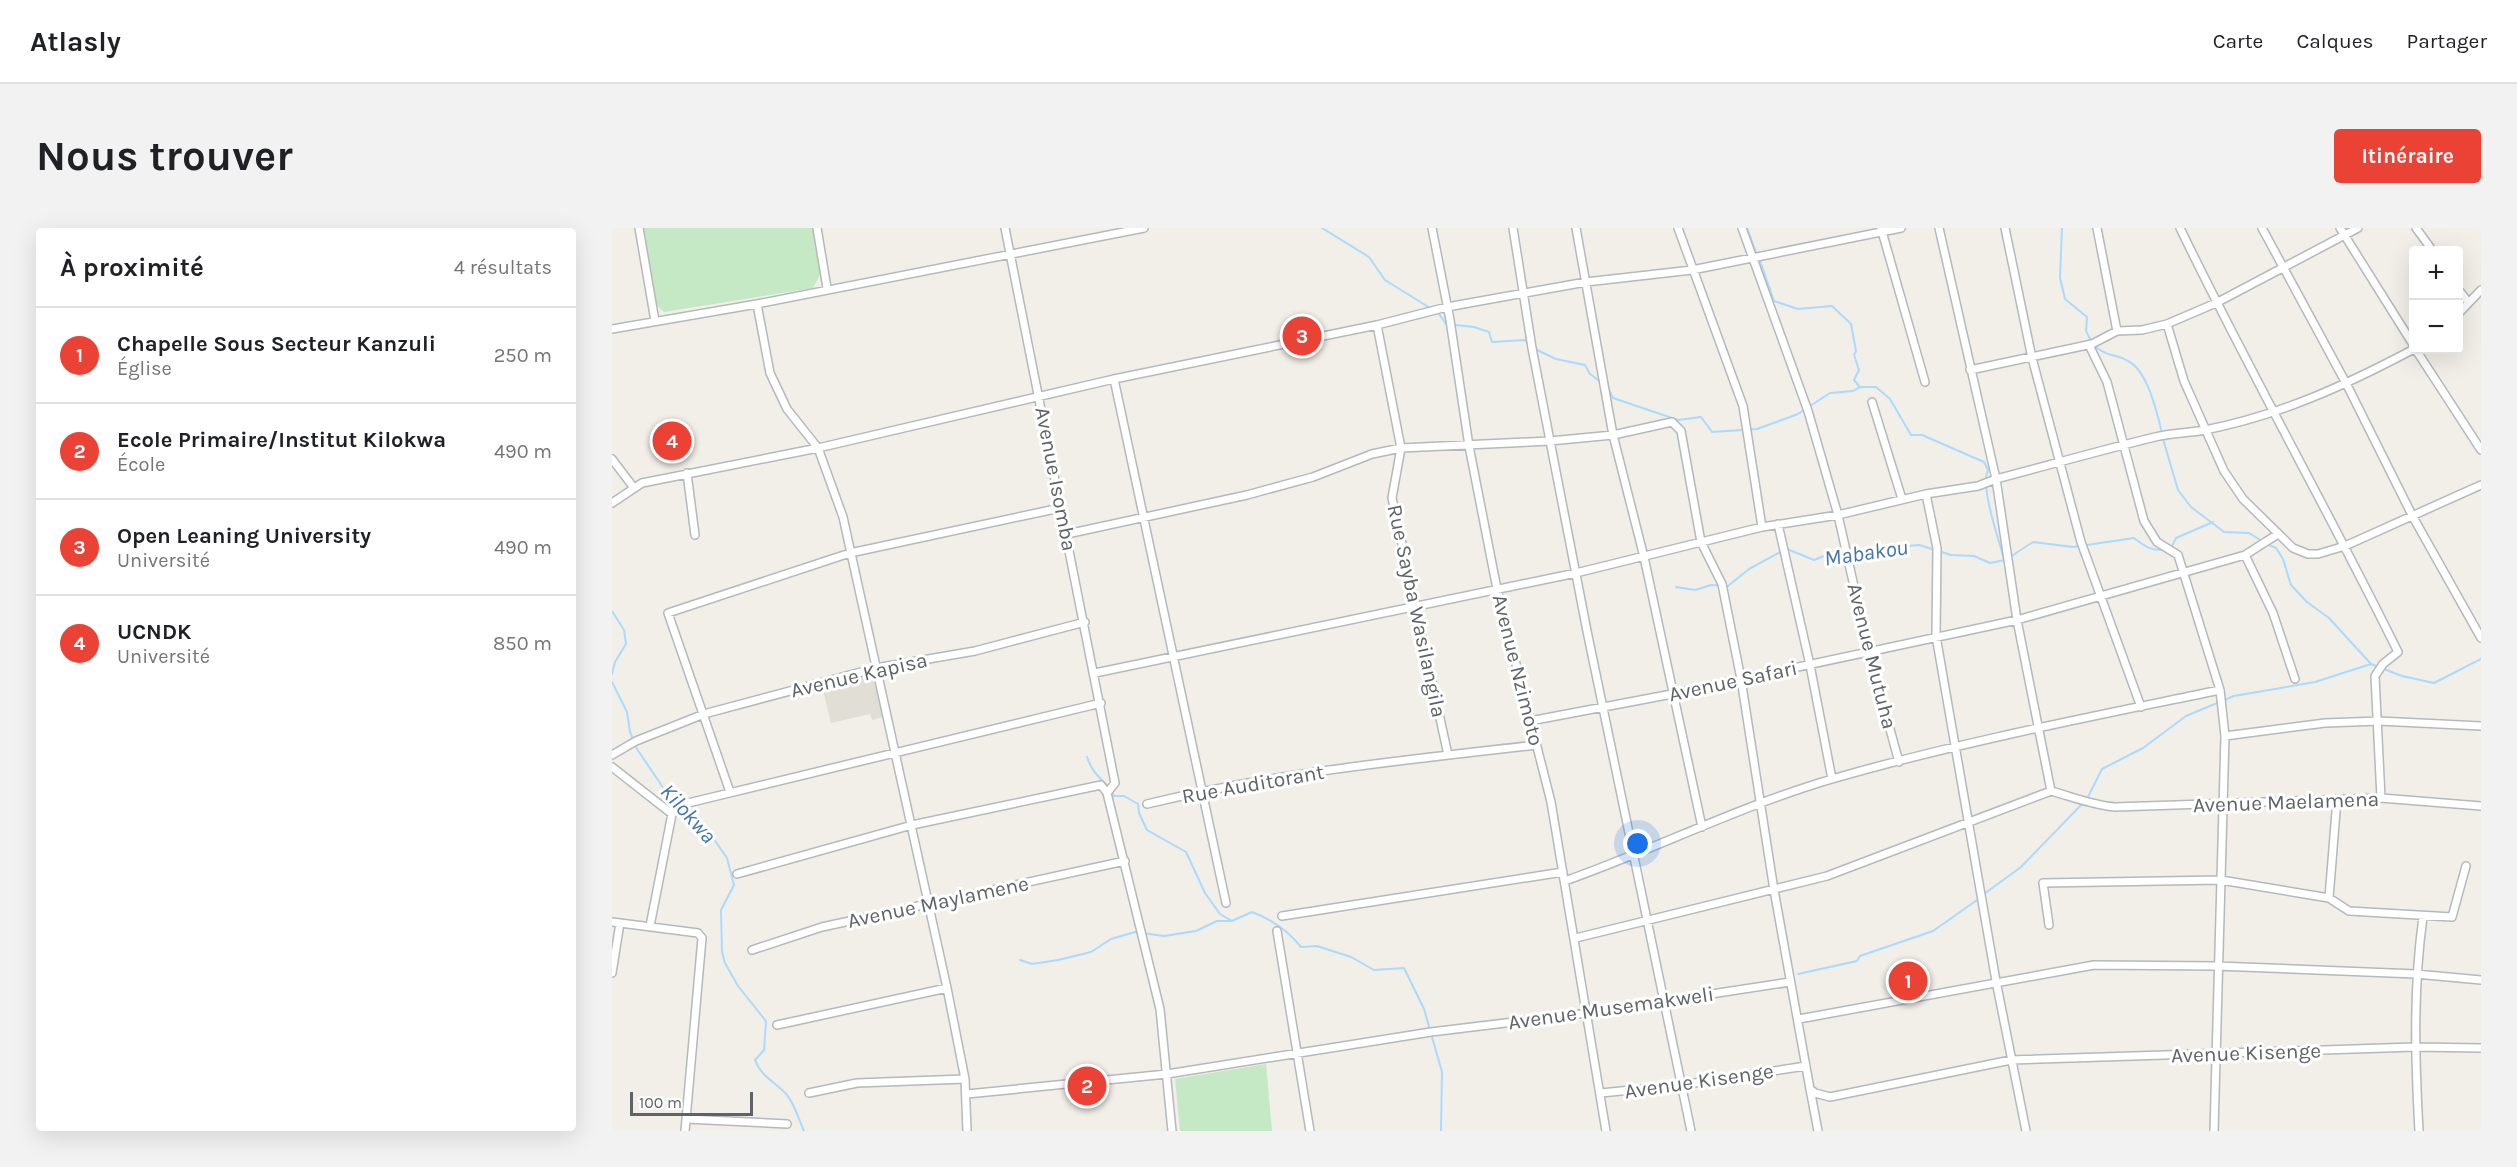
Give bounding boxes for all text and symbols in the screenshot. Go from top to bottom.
text: Atlasly [30,25,121,58]
text: Carte [2213,29,2263,53]
text: Calques [2296,29,2374,53]
text: Partager [2407,29,2487,53]
button: Itinéraire [2334,129,2481,183]
text: Nous trouver [36,131,293,181]
map controls [2409,246,2463,354]
button: + [2409,246,2463,300]
text: À proximité [60,252,204,283]
text: 4 résultats [454,256,552,279]
button: − [2409,300,2463,354]
pin: 3 [1282,314,1322,358]
text: Chapelle Sous Secteur Kanzuli [117,331,436,357]
text: 1 [76,344,83,367]
text: 250 m [494,344,552,367]
text: Église [117,357,172,380]
street label: Avenue Isomba [1030,405,1082,553]
pin: 4 [652,418,692,464]
text: Ecole Primaire/Institut Kilokwa [117,427,446,453]
text: 2 [73,440,86,463]
text: 490 m [494,440,552,463]
text: École [117,453,165,476]
street label: Rue Sayba Wasilangila [1383,502,1451,720]
text: Open Leaning University [117,523,371,549]
water label: Mabakou [1822,534,1910,572]
text: 3 [73,536,86,559]
text: 490 m [494,536,552,559]
text: Université [117,549,210,572]
street label: Avenue Mutuha [1842,581,1902,731]
street label: Avenue Nzimoto [1488,592,1548,748]
text: UCNDK [117,619,191,645]
text: 4 [74,632,85,655]
text: 850 m [493,632,552,655]
text: Université [117,645,210,668]
street label: Avenue Kapisa [788,648,930,702]
street label: Avenue Safari [1666,656,1800,706]
street label: Rue Auditorant [1180,760,1326,808]
water label: Kilokwa [655,779,722,849]
street label: Avenue Maelamena [2192,787,2380,817]
your location [1623,829,1652,858]
street label: Avenue Maylamene [845,871,1031,933]
pin: 1 [1888,958,1928,1004]
street label: Avenue Musemakweli [1507,982,1715,1034]
street label: Avenue Kisenge [2171,1038,2321,1068]
street label: Avenue Kisenge [1623,1059,1775,1103]
pin: 2 [1068,1064,1106,1108]
scale bar [630,1089,753,1116]
text: 100 m [639,1093,682,1112]

